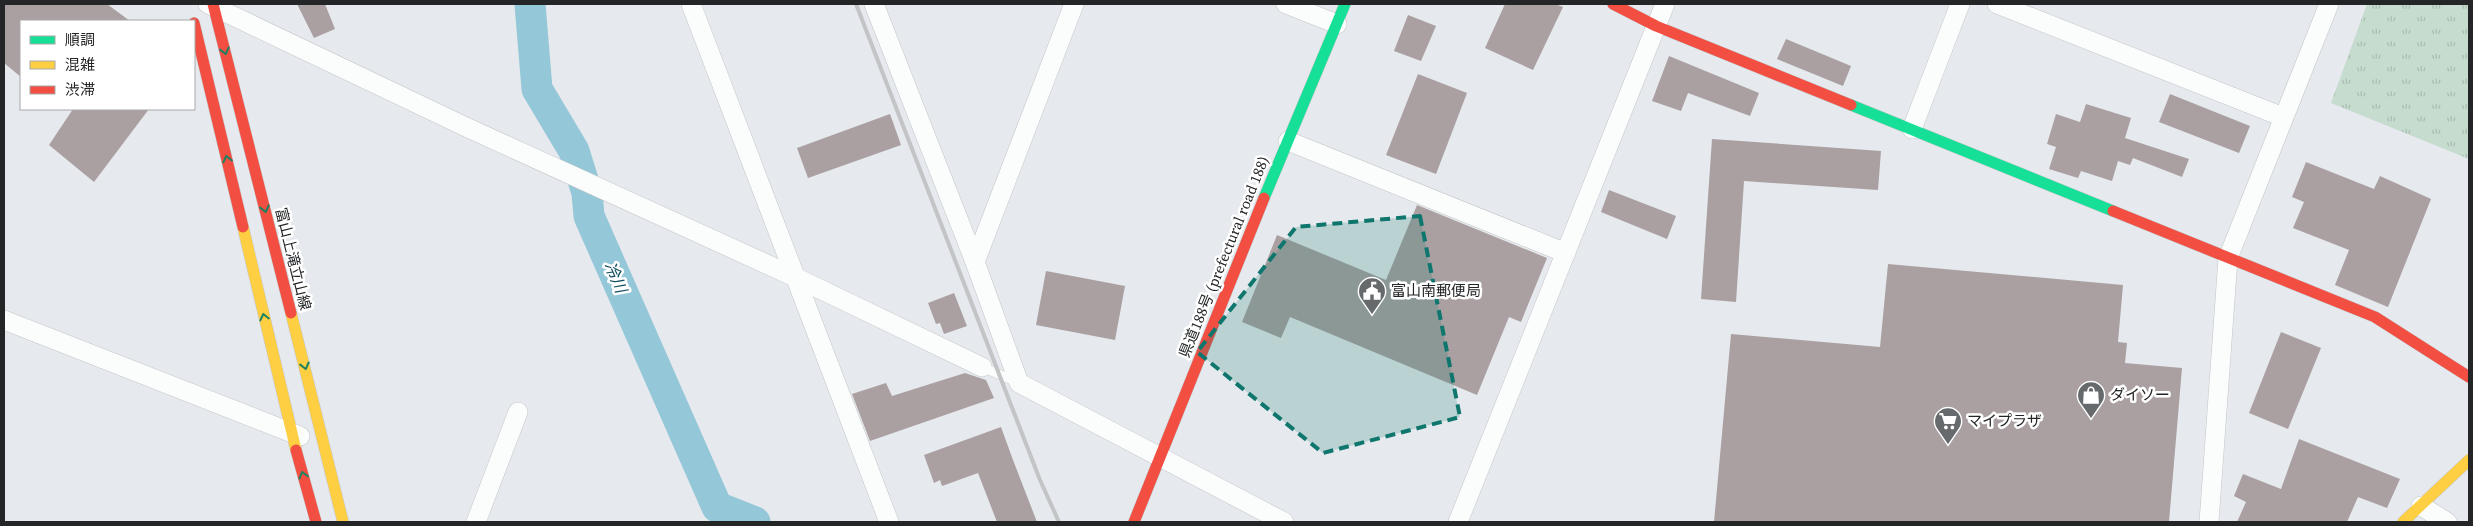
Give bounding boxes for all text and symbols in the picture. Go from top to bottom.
legend [20,20,195,110]
text: 順調 [65,29,95,50]
one-way arrow [219,47,229,55]
text: 混雑 [65,54,95,75]
text: 渋滞 [65,79,95,100]
street label: 県道188号 (prefectural road 188) [1173,153,1274,361]
one-way arrow [222,155,233,164]
one-way arrow [259,204,269,212]
street label: 富山上滝立山線 [271,205,316,312]
water label: 冷川 [599,258,633,298]
public building icon: 富山南郵便局 [1357,276,1387,315]
place label: 富山南郵便局 [1391,280,1481,301]
one-way arrow [259,313,270,322]
one-way arrow [299,362,309,370]
shop icon: ダイソー [2076,380,2106,419]
place label: ダイソー [2110,384,2170,405]
supermarket icon: マイプラザ [1933,406,1963,445]
place label: マイプラザ [1967,410,2042,431]
one-way arrow [299,472,309,480]

